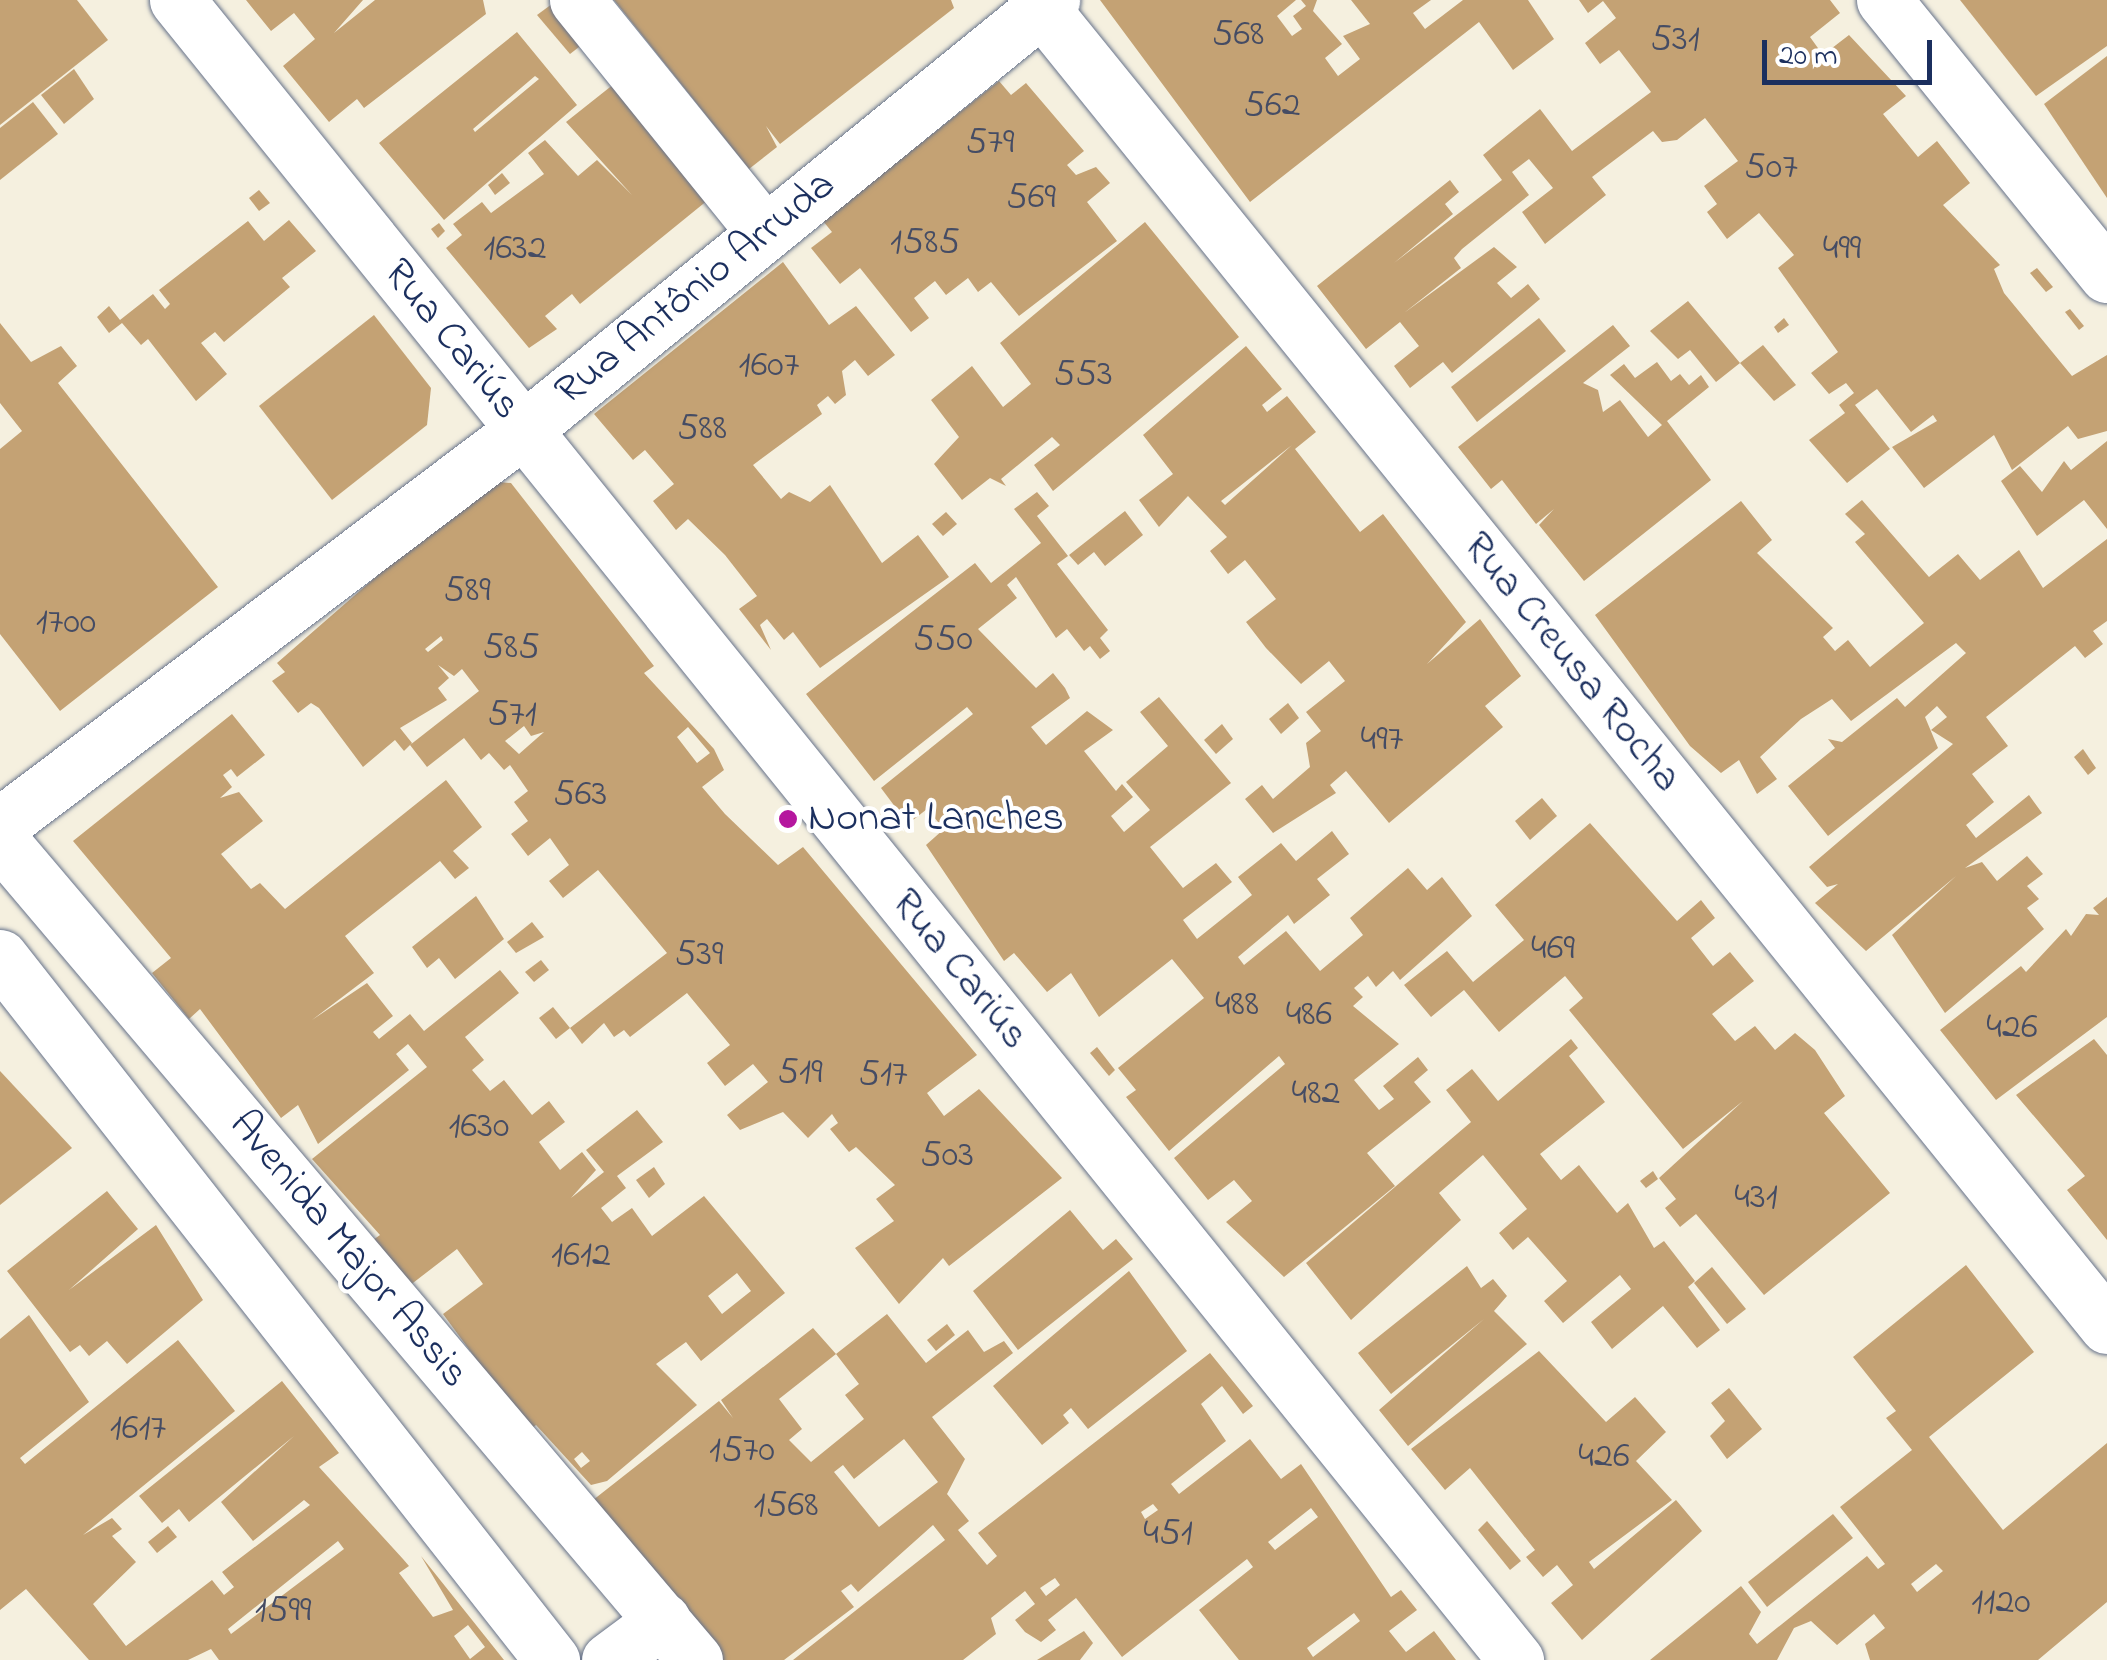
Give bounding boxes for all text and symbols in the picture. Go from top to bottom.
house number: 568 [1212,13,1264,59]
house number: 531 [1650,18,1700,64]
scale bar [1767,20,1937,82]
text: 20 m [1779,35,1838,79]
house number: 562 [1243,84,1301,130]
house number: 579 [966,121,1014,167]
house number: 507 [1744,146,1798,192]
street label: Rua Antônio Arruda [546,161,846,417]
house number: 569 [1006,176,1056,222]
house number: 1585 [890,221,960,267]
house number: 1632 [483,227,547,273]
house number: 499 [1823,227,1861,273]
street label: Rua Cariús [371,250,531,430]
house number: 1607 [739,344,799,390]
house number: 553 [1053,353,1113,399]
house number: 588 [677,407,727,453]
street label: Rua Creusa Rocha [1451,523,1691,803]
house number: 589 [443,569,491,615]
house number: 1700 [36,601,96,647]
house number: 550 [913,618,973,664]
house number: 585 [482,626,540,672]
house number: 571 [487,693,537,739]
house number: 497 [1361,718,1403,764]
house number: 563 [553,773,607,819]
place label: Nonat Lanches [808,794,1064,844]
marker: Nonat Lanches [777,808,799,830]
street label: Rua Cariús [879,880,1039,1060]
house number: 469 [1531,927,1575,973]
house number: 539 [675,933,723,979]
house number: 488 [1215,983,1259,1029]
house number: 486 [1286,993,1332,1039]
house number: 426 [1986,1006,2038,1052]
house number: 519 [777,1051,823,1097]
house number: 517 [858,1053,908,1099]
house number: 482 [1292,1072,1340,1118]
street label: Avenida Major Assis [217,1101,479,1399]
house number: 1630 [449,1105,509,1151]
house number: 503 [920,1134,974,1180]
house number: 431 [1734,1176,1778,1222]
house number: 1612 [551,1234,611,1280]
house number: 1617 [110,1407,166,1453]
house number: 1570 [709,1429,775,1475]
house number: 426 [1578,1435,1630,1481]
house number: 1568 [754,1484,818,1530]
house number: 451 [1143,1512,1193,1558]
house number: 1120 [1971,1581,2031,1627]
house number: 1599 [255,1589,311,1635]

